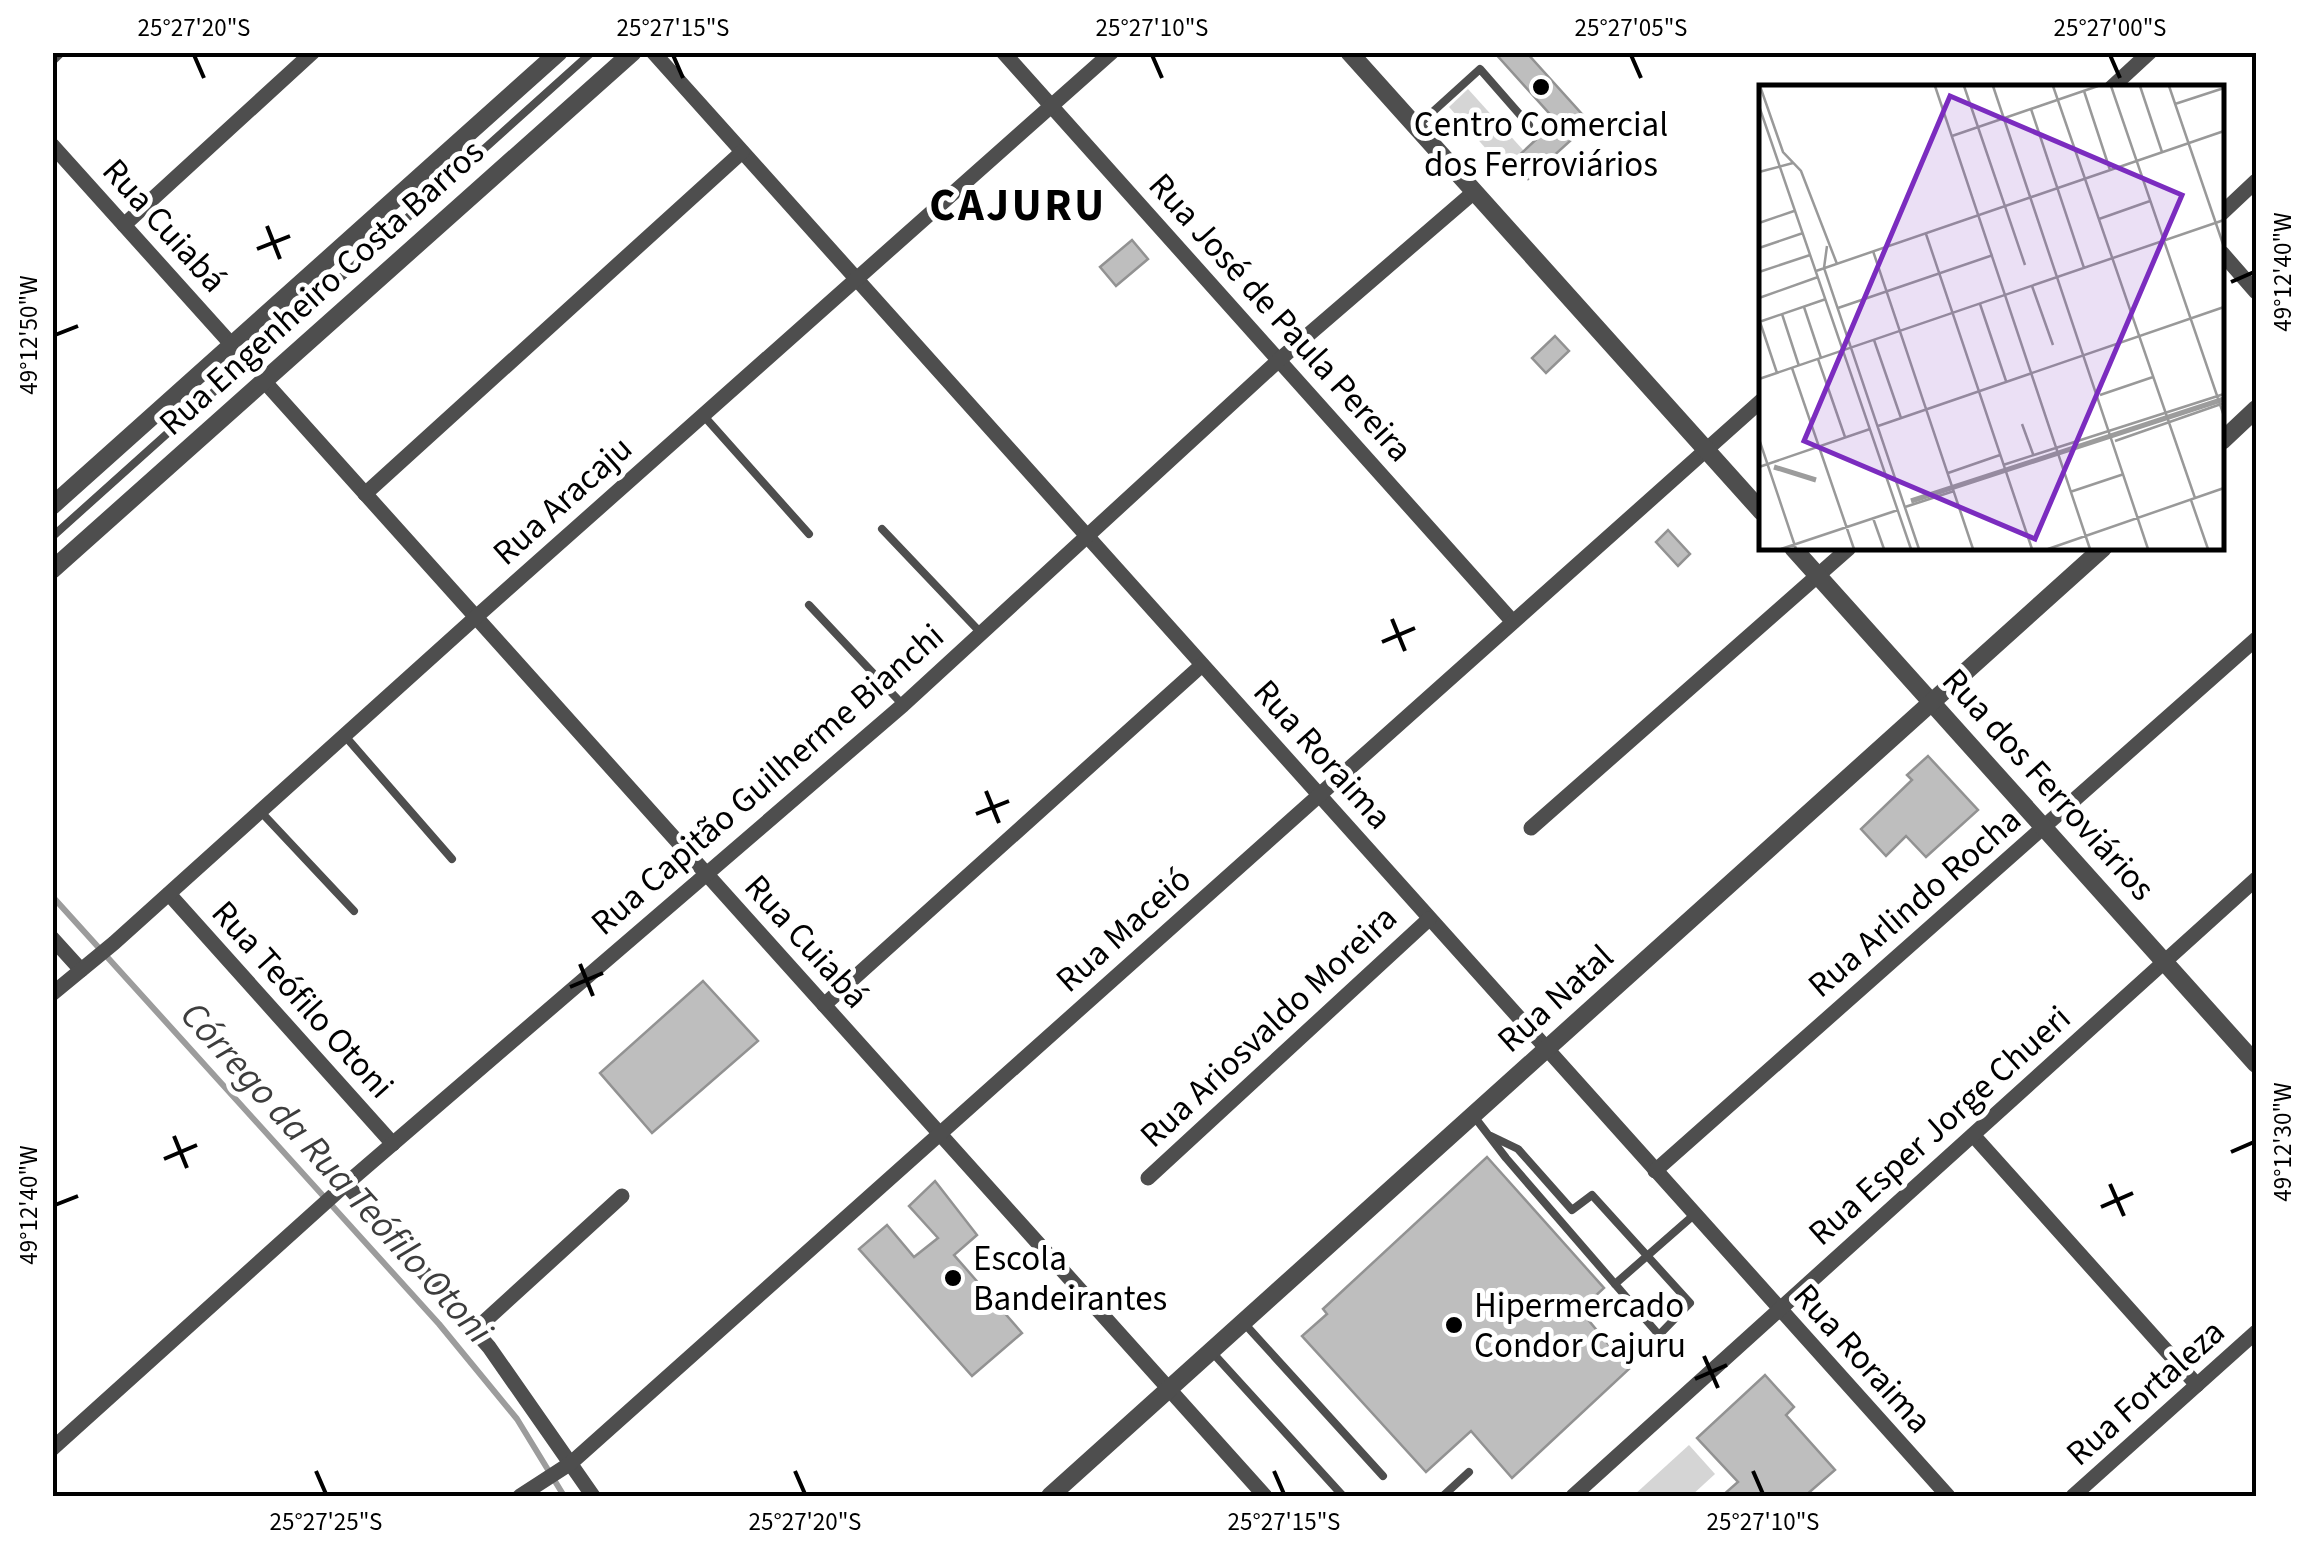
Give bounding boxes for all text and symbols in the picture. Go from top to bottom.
text: 25°27'20"S [138,10,250,46]
text: 25°27'15"S [617,10,729,46]
text: 25°27'10"S [1096,10,1208,46]
text: 25°27'05"S [1575,10,1687,46]
text: 25°27'00"S [2054,10,2166,46]
marker: Centro Comercial dos Ferroviários [1530,76,1552,98]
inset map [1759,85,2224,550]
place label: Centro Comercial dos Ferroviários [1414,100,1668,190]
street label: Rua Engenheiro Costa Barros [148,128,495,447]
street label: Rua Cuiabá [90,148,238,304]
street label: Rua José de Paula Pereira [1137,162,1424,473]
district label: CAJURU [929,174,1107,238]
text: 49°12'40"W [2265,212,2301,332]
text: 49°12'50"W [11,275,47,395]
street label: Rua Aracaju [482,424,643,577]
street label: Rua Capitão Guilherme Bianchi [580,612,955,947]
street label: Rua dos Ferroviários [1930,657,2166,912]
street label: Rua Roraima [1241,669,1403,841]
street label: Rua Arlindo Rocha [1797,796,2032,1010]
street label: Rua Maceió [1045,855,1202,1004]
street label: Rua Cuiabá [732,864,880,1020]
street label: Rua Teófilo Otoni [200,890,405,1110]
street label: Rua Ariosvaldo Moreira [1129,894,1408,1159]
street label: Rua Natal [1487,933,1625,1065]
water label: Córrego da Rua Teófilo Otoni [168,990,505,1356]
street label: Rua Esper Jorge Chueri [1797,994,2082,1257]
text: 49°12'30"W [2265,1082,2301,1202]
text: 49°12'40"W [11,1145,47,1265]
place label: Escola Bandeirantes [973,1234,1167,1324]
marker: Escola Bandeirantes [942,1267,964,1289]
street label: Rua Roraima [1781,1273,1943,1445]
place label: Hipermercado Condor Cajuru [1474,1281,1686,1371]
street label: Rua Fortaleza [2055,1308,2236,1478]
marker: Hipermercado Condor Cajuru [1443,1314,1465,1336]
text: 25°27'25"S [270,1504,382,1540]
text: 25°27'20"S [749,1504,861,1540]
text: 25°27'15"S [1228,1504,1340,1540]
text: 25°27'10"S [1707,1504,1819,1540]

